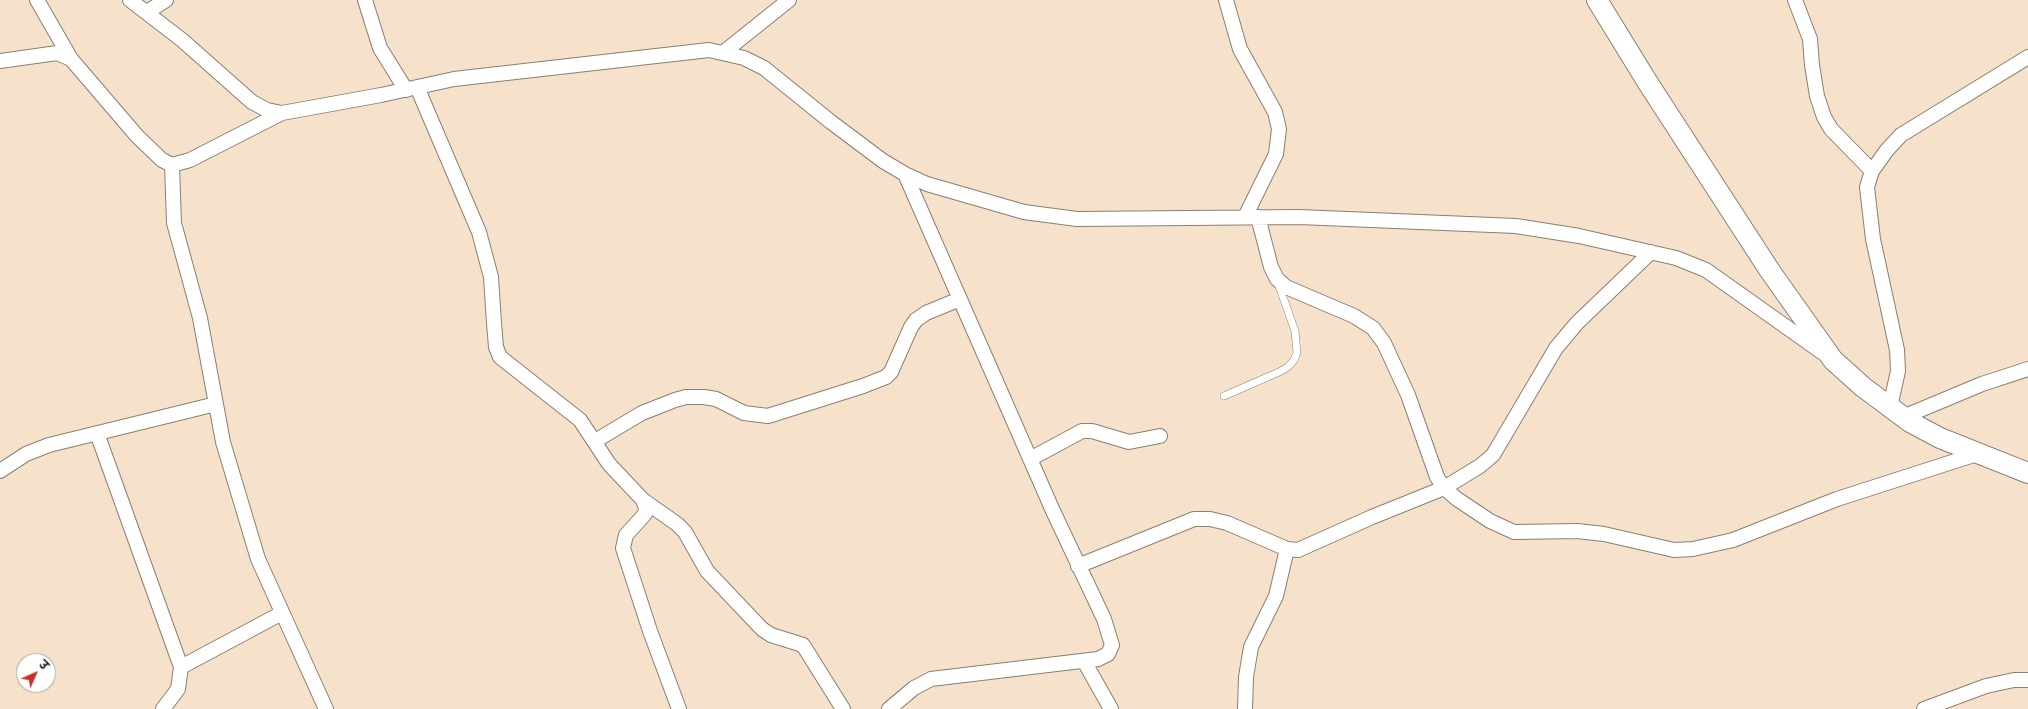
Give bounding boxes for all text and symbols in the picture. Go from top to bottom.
north arrow [16,653,56,693]
text: उ [36,656,53,673]

